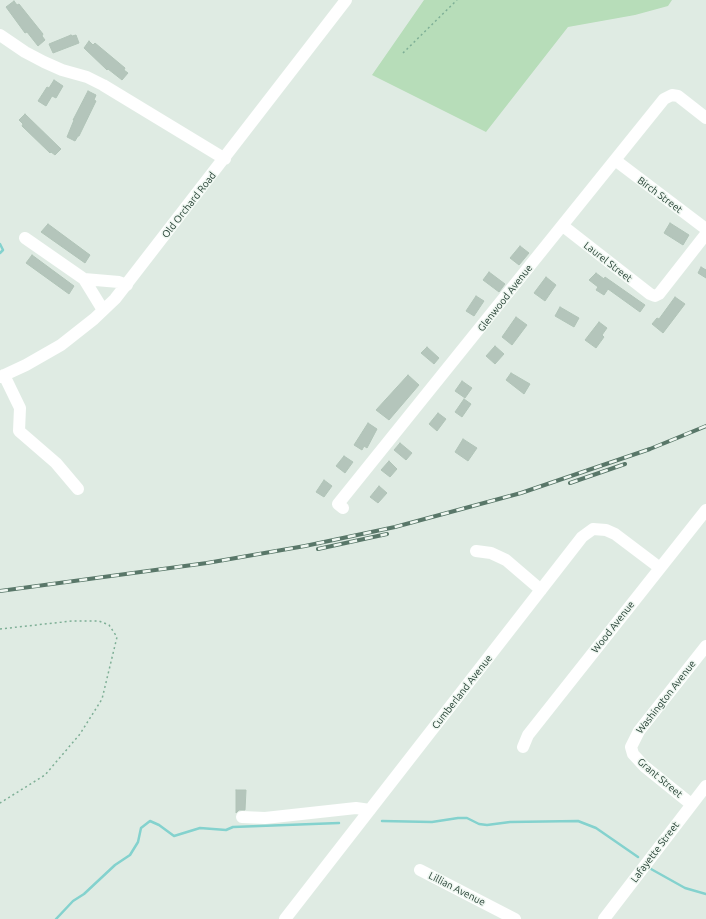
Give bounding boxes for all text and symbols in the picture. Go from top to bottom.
street label: Old Orchard Road [159,170,219,240]
street label: Birch Street [635,174,685,216]
street label: Laurel Street [581,239,635,285]
street label: Glenwood Avenue [475,262,535,334]
street label: Wood Avenue [589,599,637,655]
street label: Cumberland Avenue [429,653,495,731]
street label: Washington Avenue [634,658,698,736]
street label: Grant Street [635,756,685,800]
street label: Lafayette Street [628,819,682,885]
street label: Lillian Avenue [427,870,487,908]

